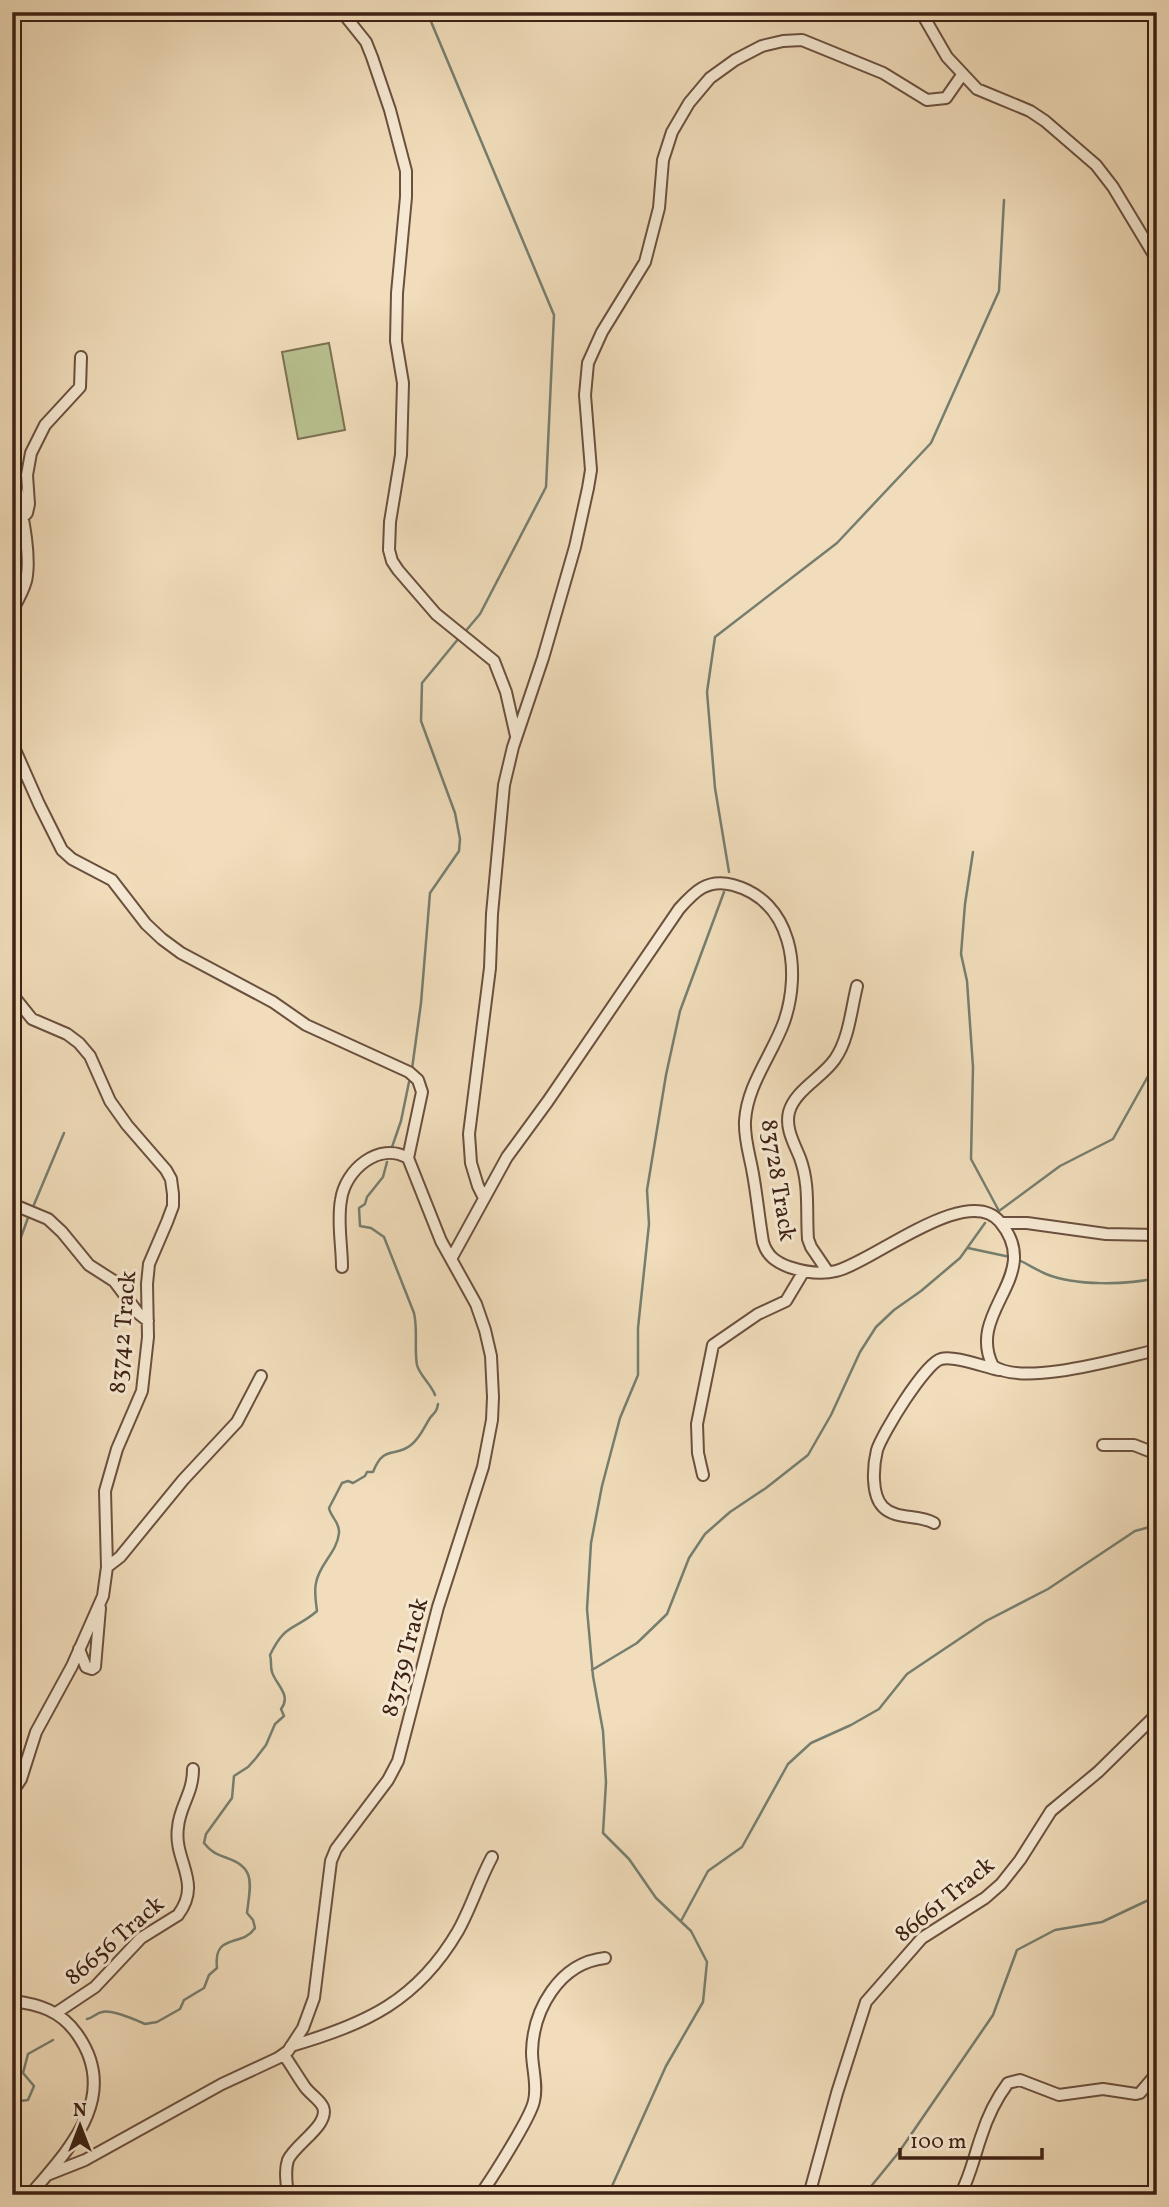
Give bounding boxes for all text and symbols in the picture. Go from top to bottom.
street label: 83728 Track [751,1117,803,1244]
street label: 83742 Track [102,1269,146,1395]
street label: 83739 Track [374,1594,438,1721]
street label: 86661 Track [888,1849,1003,1952]
street label: 86656 Track [58,1888,173,1995]
north arrow [46,2092,116,2162]
text: N [73,2098,87,2124]
scale bar [900,2116,1041,2160]
text: 100 m [910,2128,967,2157]

